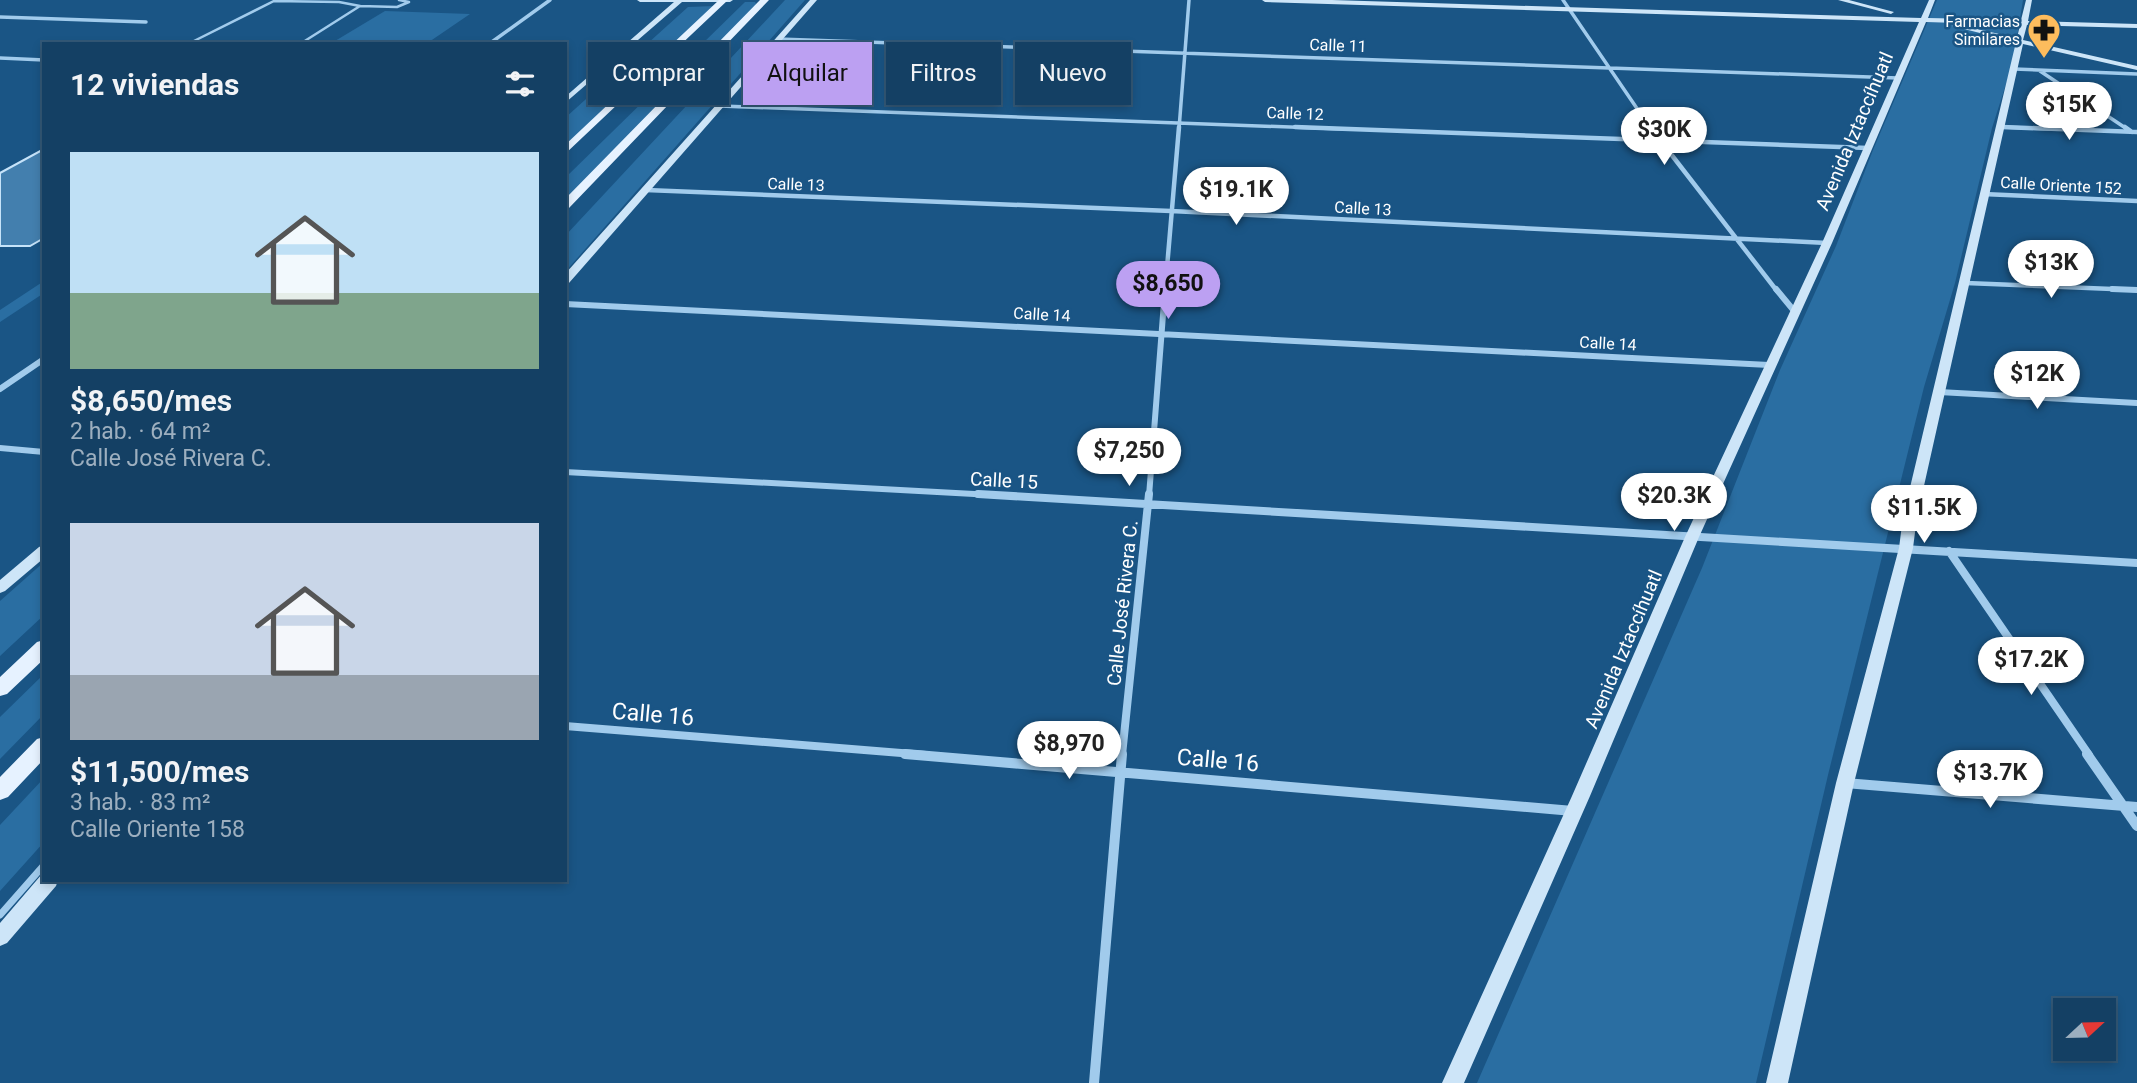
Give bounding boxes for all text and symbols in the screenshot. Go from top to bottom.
pharmacy icon: Farmacias Similares [2025,11,2063,60]
place label: Farmacias Similares [1945,12,2020,49]
street label: Calle 11 [1309,35,1367,56]
chip: Comprar [588,42,729,105]
chip: Alquilar [743,42,872,105]
chip: Filtros [886,42,1001,105]
chip: Nuevo [1015,42,1131,105]
street label: Avenida Iztaccíhuatl [1811,49,1898,214]
icon: filters [501,65,539,103]
text: 12 viviendas [70,67,240,102]
pin: $15K [2028,82,2110,142]
text: $15K [2042,91,2096,118]
street label: Calle 12 [1266,103,1324,124]
pin: $30K [1623,108,1705,167]
text: $30K [1637,116,1691,143]
pin: $19.1K [1179,168,1293,227]
street label: Calle Oriente 152 [2000,173,2122,198]
street label: Calle 13 [767,174,825,195]
text: $19.1K [1199,176,1273,203]
icon: home [242,197,368,323]
street label: Calle 13 [1334,198,1392,219]
pin: $13K [2010,240,2092,300]
text: $13K [2024,249,2078,276]
pin: $8,650 [1111,262,1225,321]
text: $8,650 [1132,270,1204,297]
street label: Calle 14 [1013,304,1071,325]
street label: Calle 14 [1579,333,1637,354]
pin: $12K [1996,352,2078,411]
text: $12K [2010,360,2064,387]
text: $8,650/mes [70,383,232,418]
text: 2 hab. · 64 m² [70,418,210,445]
pin: $7,250 [1072,428,1186,488]
text: $7,250 [1093,437,1165,464]
text: Calle José Rivera C. [70,445,272,472]
street label: Calle 15 [969,467,1039,494]
pin: $20.3K [1617,474,1731,533]
text: $20.3K [1637,482,1711,509]
pin: $11.5K [1867,486,1981,545]
text: $11.5K [1887,494,1961,521]
street label: Calle José Rivera C. [1102,519,1143,687]
street label: Avenida Iztaccíhuatl [1580,567,1667,732]
icon: home [242,568,368,694]
pin: $17.2K [1974,638,2088,697]
text: $17.2K [1994,646,2068,673]
street label: Calle 16 [611,697,695,732]
pin: $8,970 [1012,722,1126,781]
text: $8,970 [1033,730,1105,757]
street label: Calle 16 [1176,743,1260,778]
pin: $13.7K [1933,750,2047,810]
text: $11,500/mes [70,754,249,789]
text: $13.7K [1953,759,2027,786]
text: 3 hab. · 83 m² [70,789,210,816]
text: Calle Oriente 158 [70,816,245,843]
north arrow [2053,998,2116,1060]
map controls [2053,998,2116,1061]

